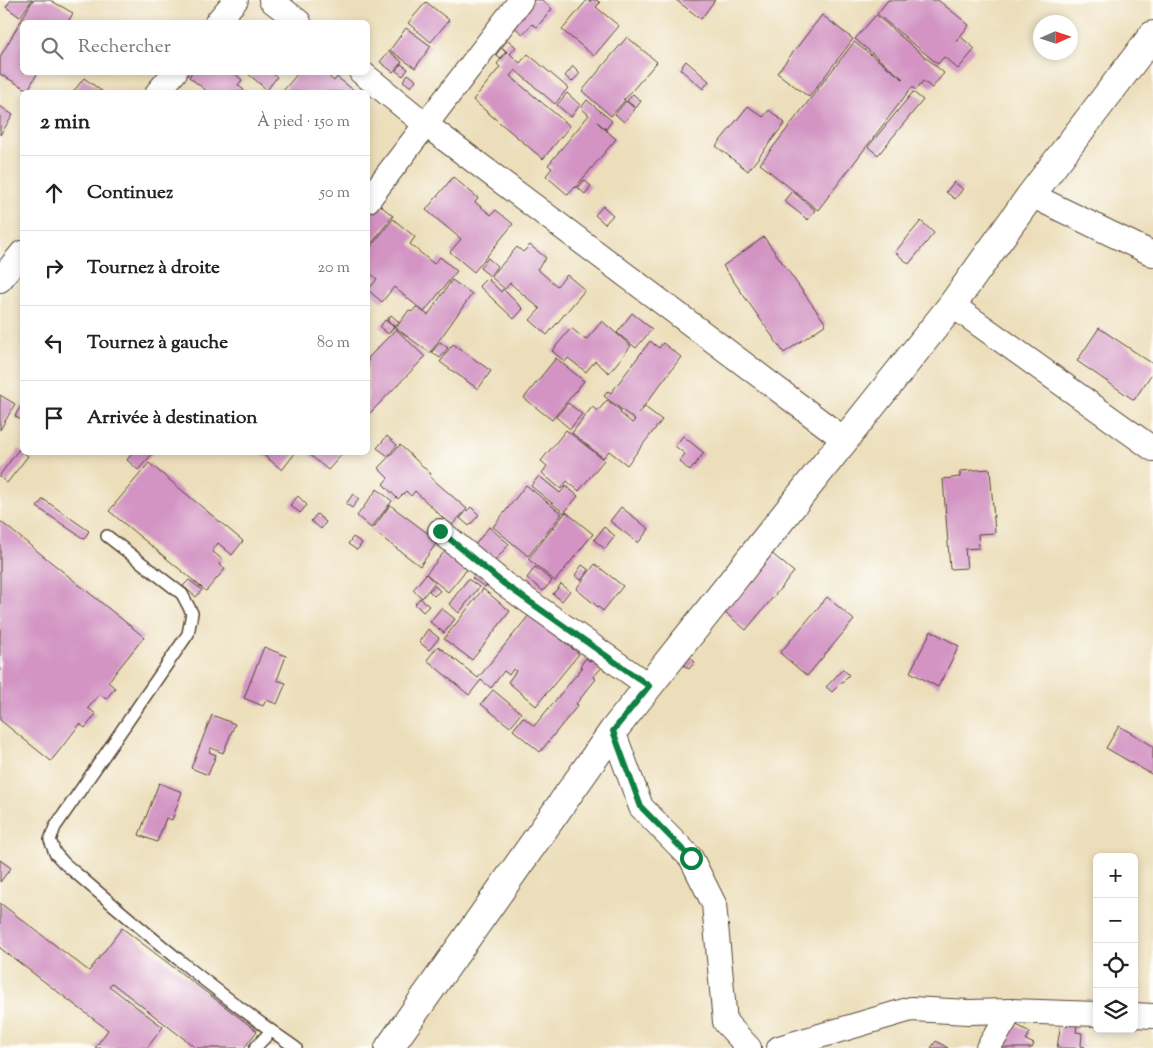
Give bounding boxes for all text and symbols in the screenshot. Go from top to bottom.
north arrow [1033,15,1078,60]
search box [20,20,370,75]
icon: search [38,34,66,62]
text: Rechercher [78,34,171,61]
text: 2 min [40,108,90,138]
text: À pied · 150 m [257,111,350,134]
icon: ahead [40,179,68,207]
text: Continuez [87,180,173,207]
text: 50 m [319,182,350,205]
icon: right [40,254,68,282]
text: Tournez à droite [87,255,220,282]
text: 20 m [317,257,350,280]
icon: left [40,329,68,357]
text: Tournez à gauche [87,330,228,357]
text: 80 m [317,332,350,355]
icon: arrive [40,404,68,432]
text: Arrivée à destination [87,405,258,432]
route end [429,520,452,543]
route start [680,847,703,870]
map controls [1093,853,1138,1033]
button: + [1093,853,1138,898]
button: − [1093,898,1138,943]
button: locate [1093,943,1138,988]
button: layers [1093,988,1138,1033]

